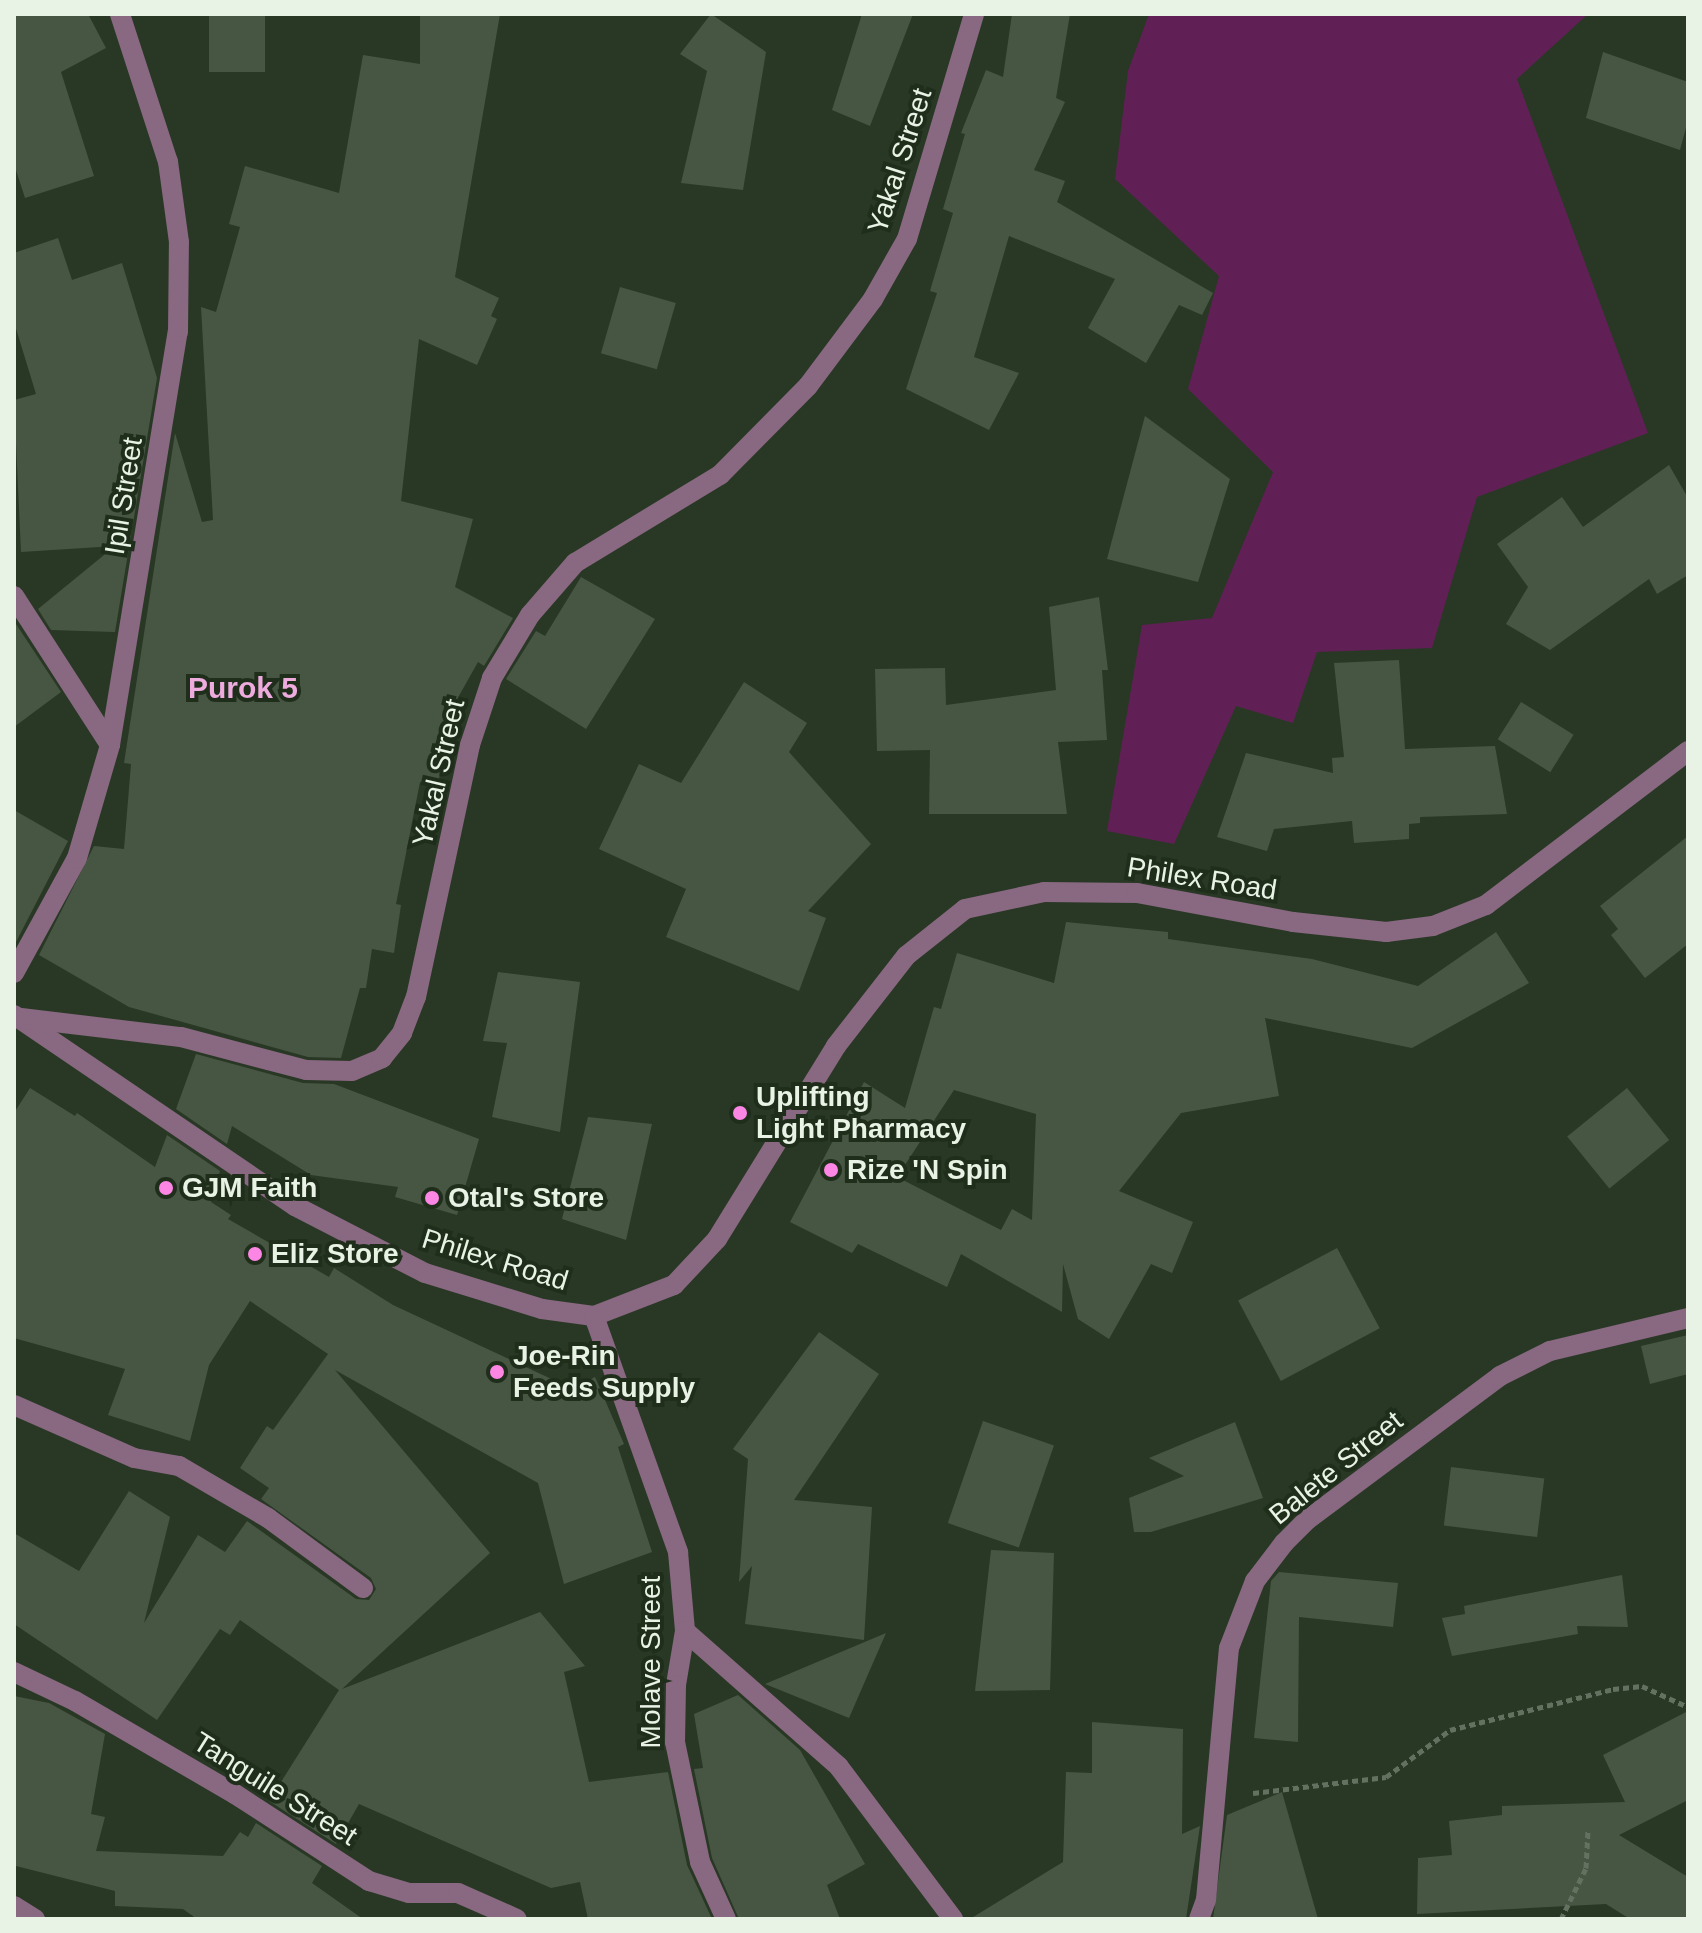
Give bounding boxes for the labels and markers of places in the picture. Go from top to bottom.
place label: Uplifting Light Pharmacy [756,1080,966,1146]
marker: Uplifting Light Pharmacy [731,1104,749,1122]
place label: Rize 'N Spin [847,1153,1008,1187]
marker: Rize 'N Spin [822,1161,840,1179]
place label: GJM Faith [182,1171,317,1205]
marker: GJM Faith [157,1179,175,1197]
place label: Otal's Store [448,1181,604,1215]
marker: Otal's Store [423,1189,441,1207]
place label: Eliz Store [271,1237,399,1271]
marker: Eliz Store [246,1245,264,1263]
place label: Joe-Rin Feeds Supply [513,1339,695,1405]
marker: Joe-Rin Feeds Supply [488,1363,506,1381]

